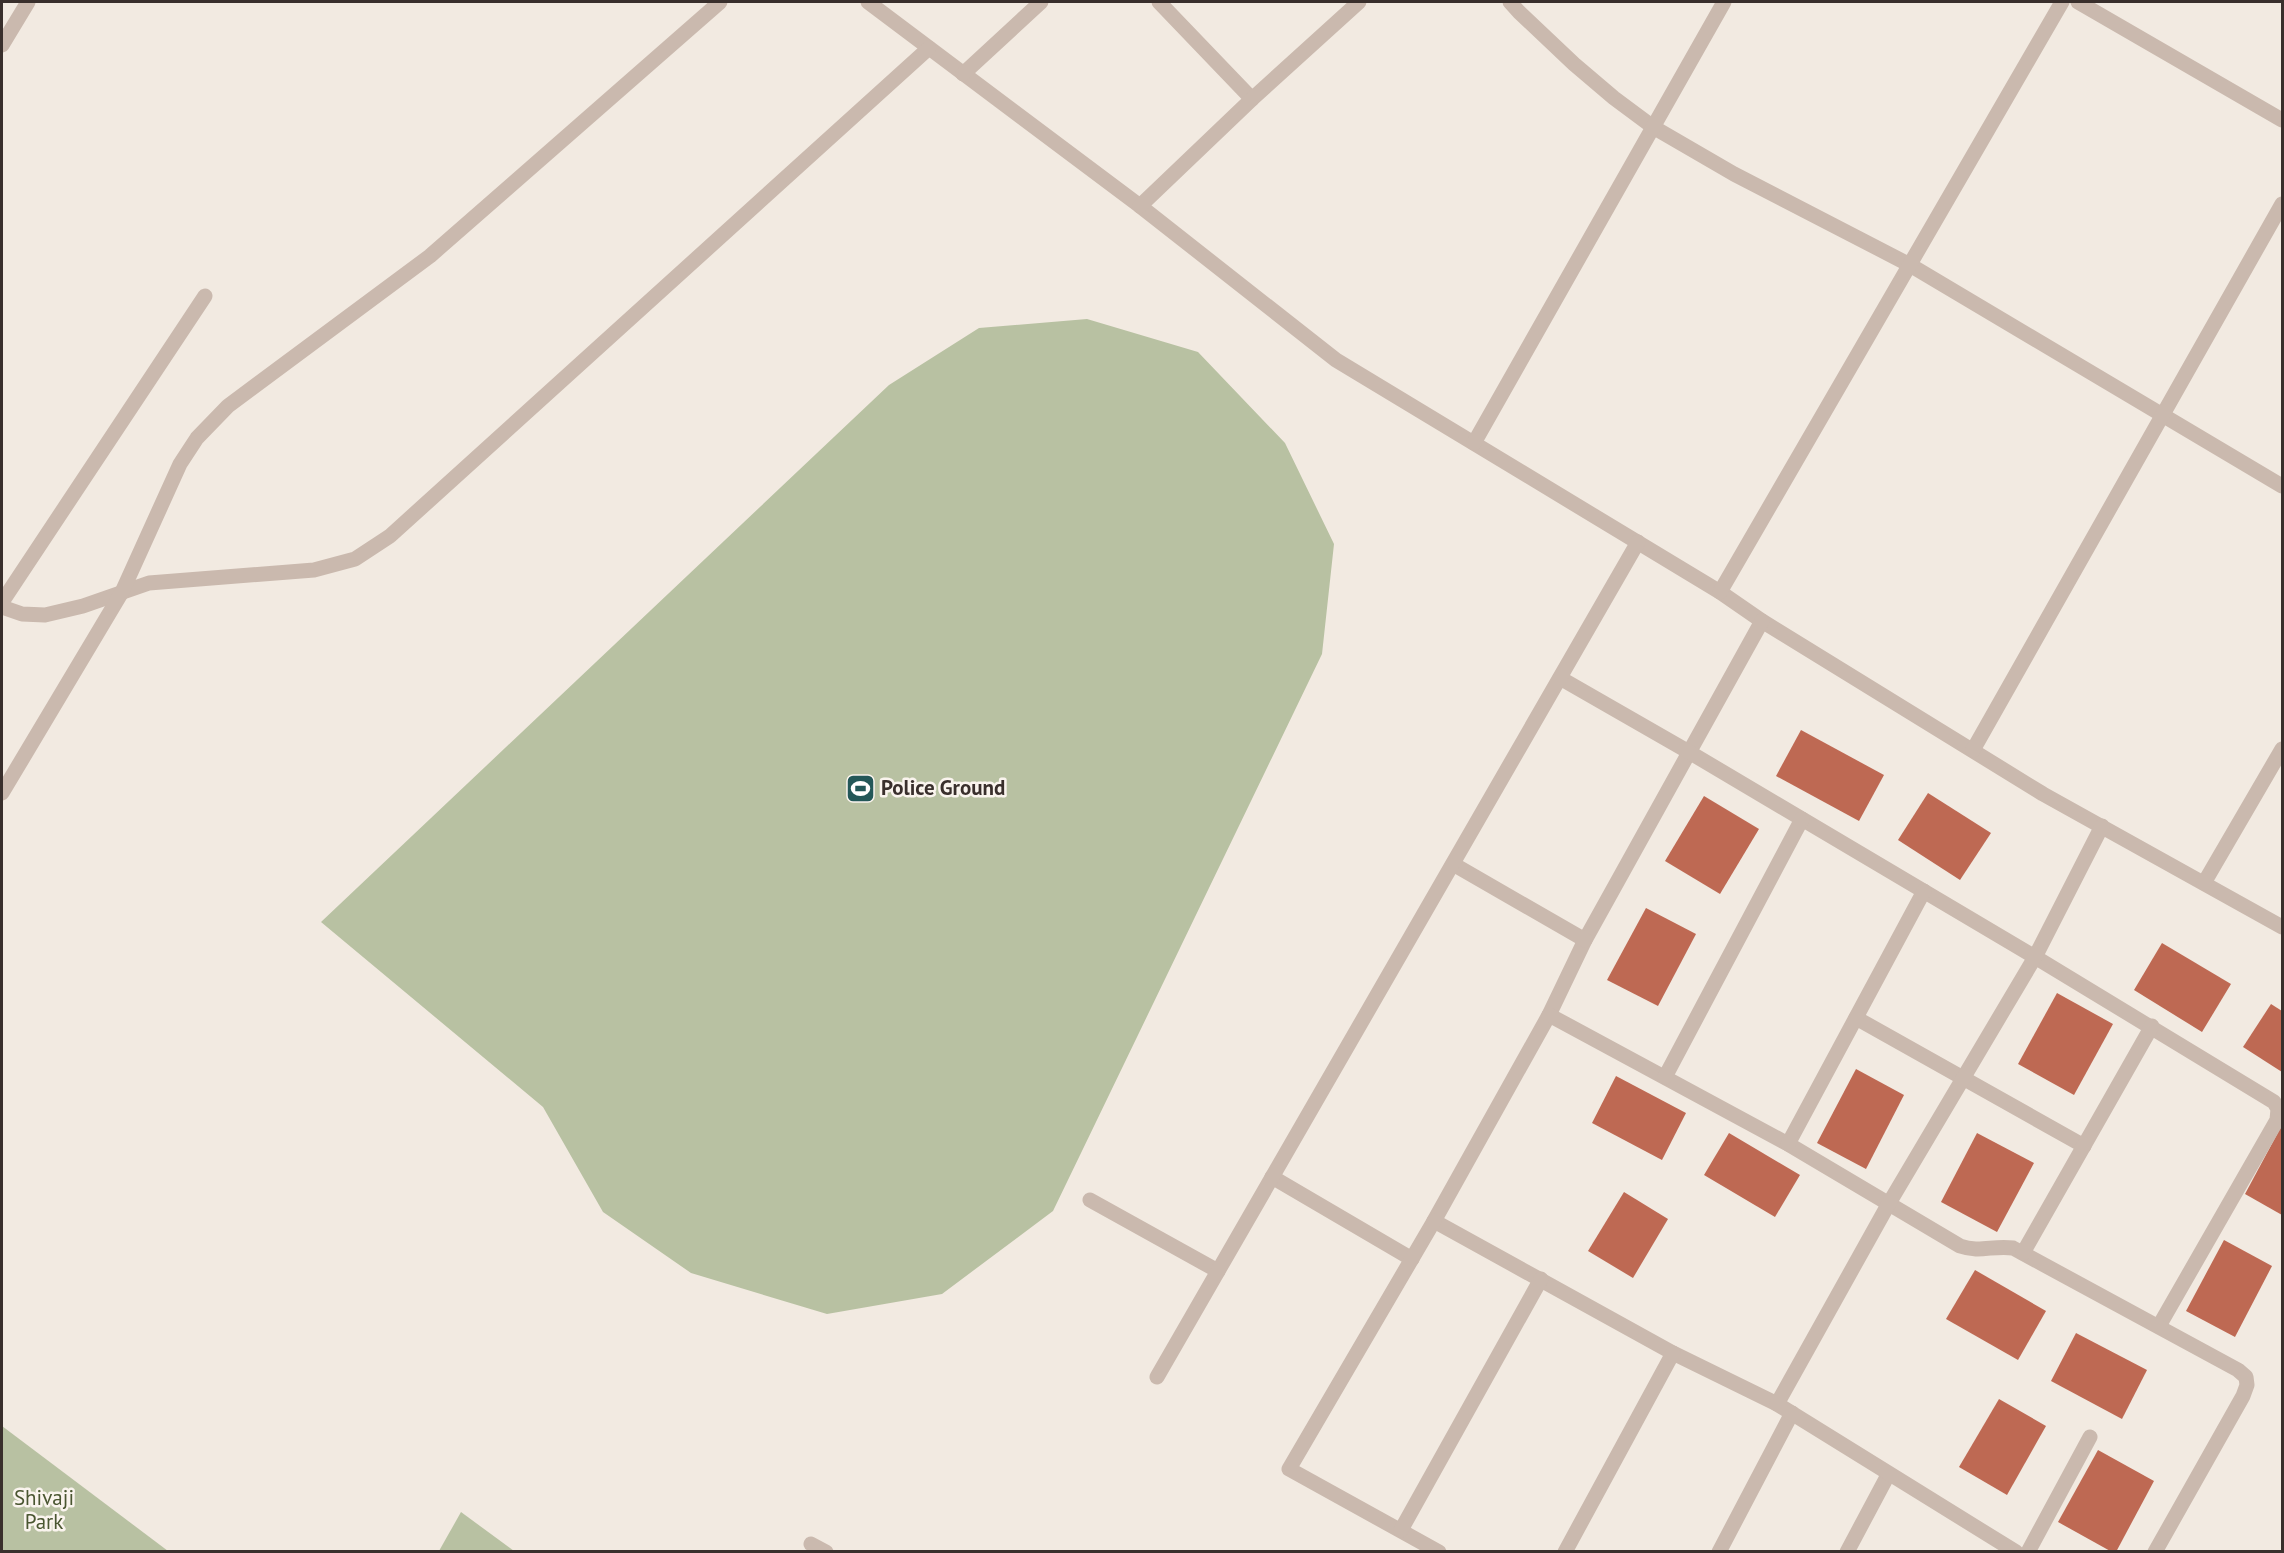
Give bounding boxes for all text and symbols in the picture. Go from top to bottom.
sports icon: Police Ground [844,772,876,804]
place label: Police Ground [881,774,1005,801]
park label: Shivaji Park [14,1484,74,1535]

